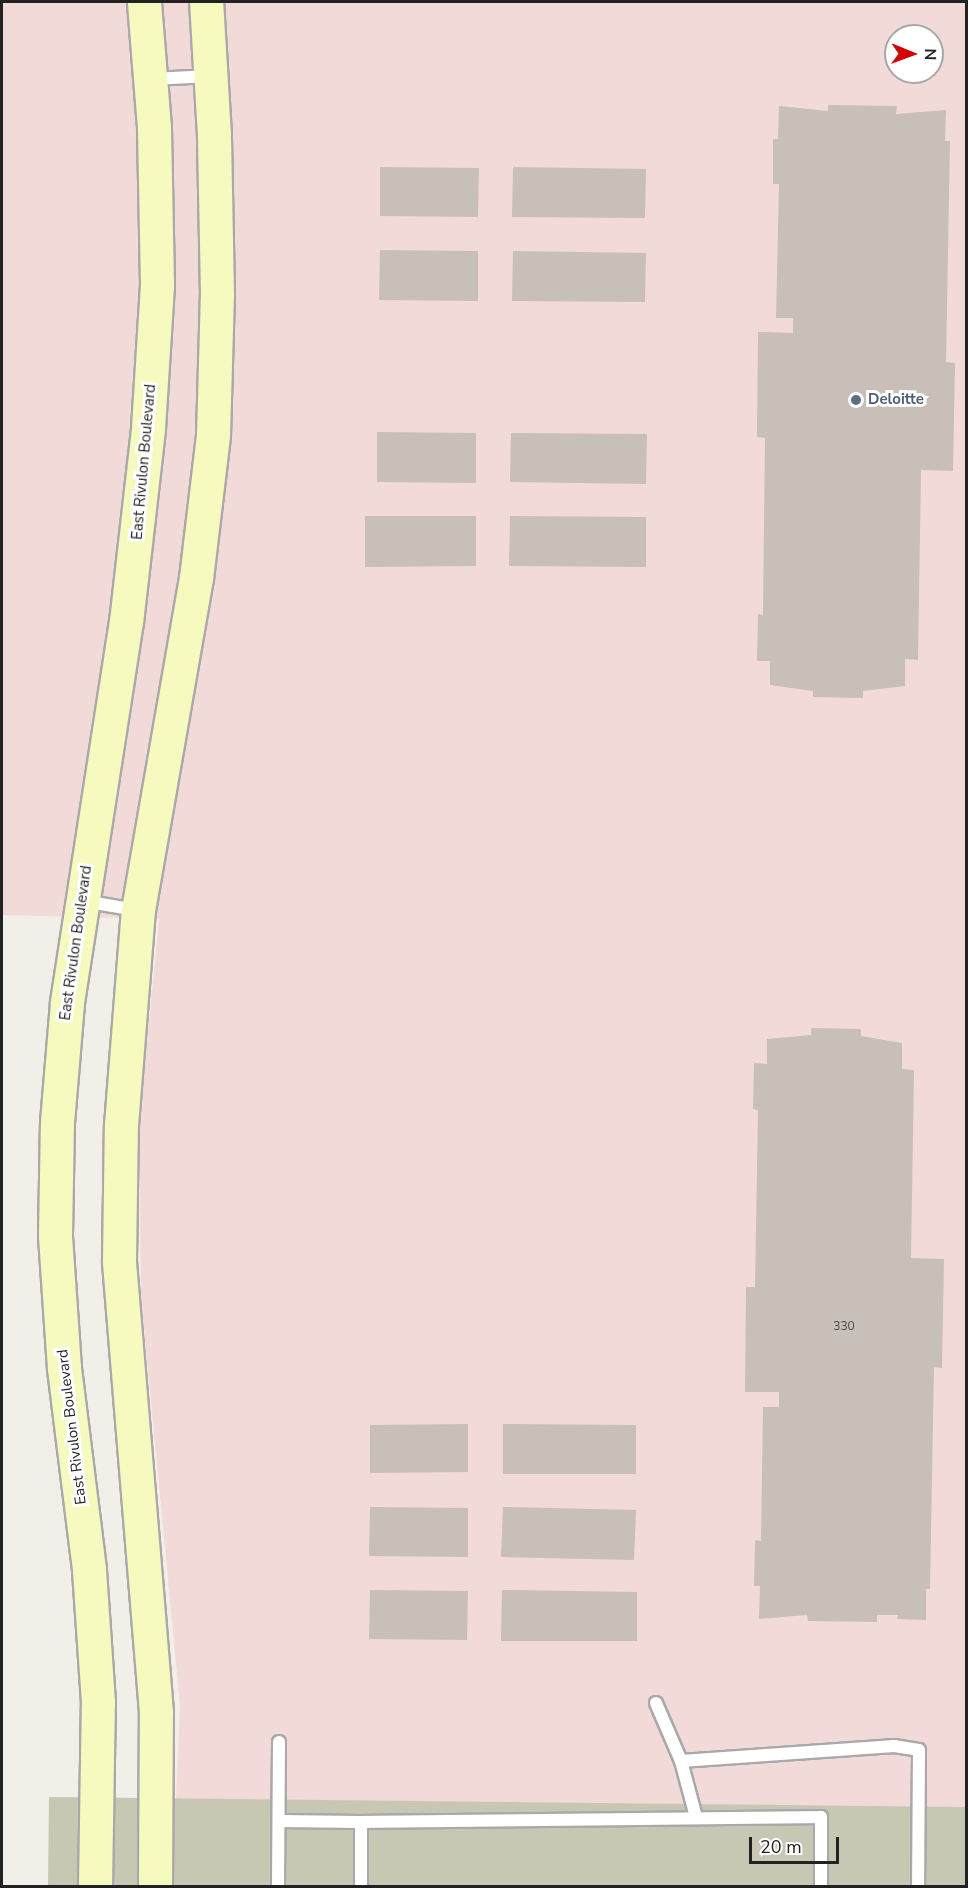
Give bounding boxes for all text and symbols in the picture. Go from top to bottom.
north arrow [884,24,944,84]
text: N [919,48,941,60]
street label: East Rivulon Boulevard [128,383,160,541]
place label: Deloitte [868,391,924,409]
marker: Deloitte [849,393,863,407]
street label: East Rivulon Boulevard [56,864,96,1022]
house number: 330 [833,1320,855,1334]
street label: East Rivulon Boulevard [54,1348,90,1506]
scale bar [752,1825,842,1863]
text: 20 m [760,1835,802,1859]

